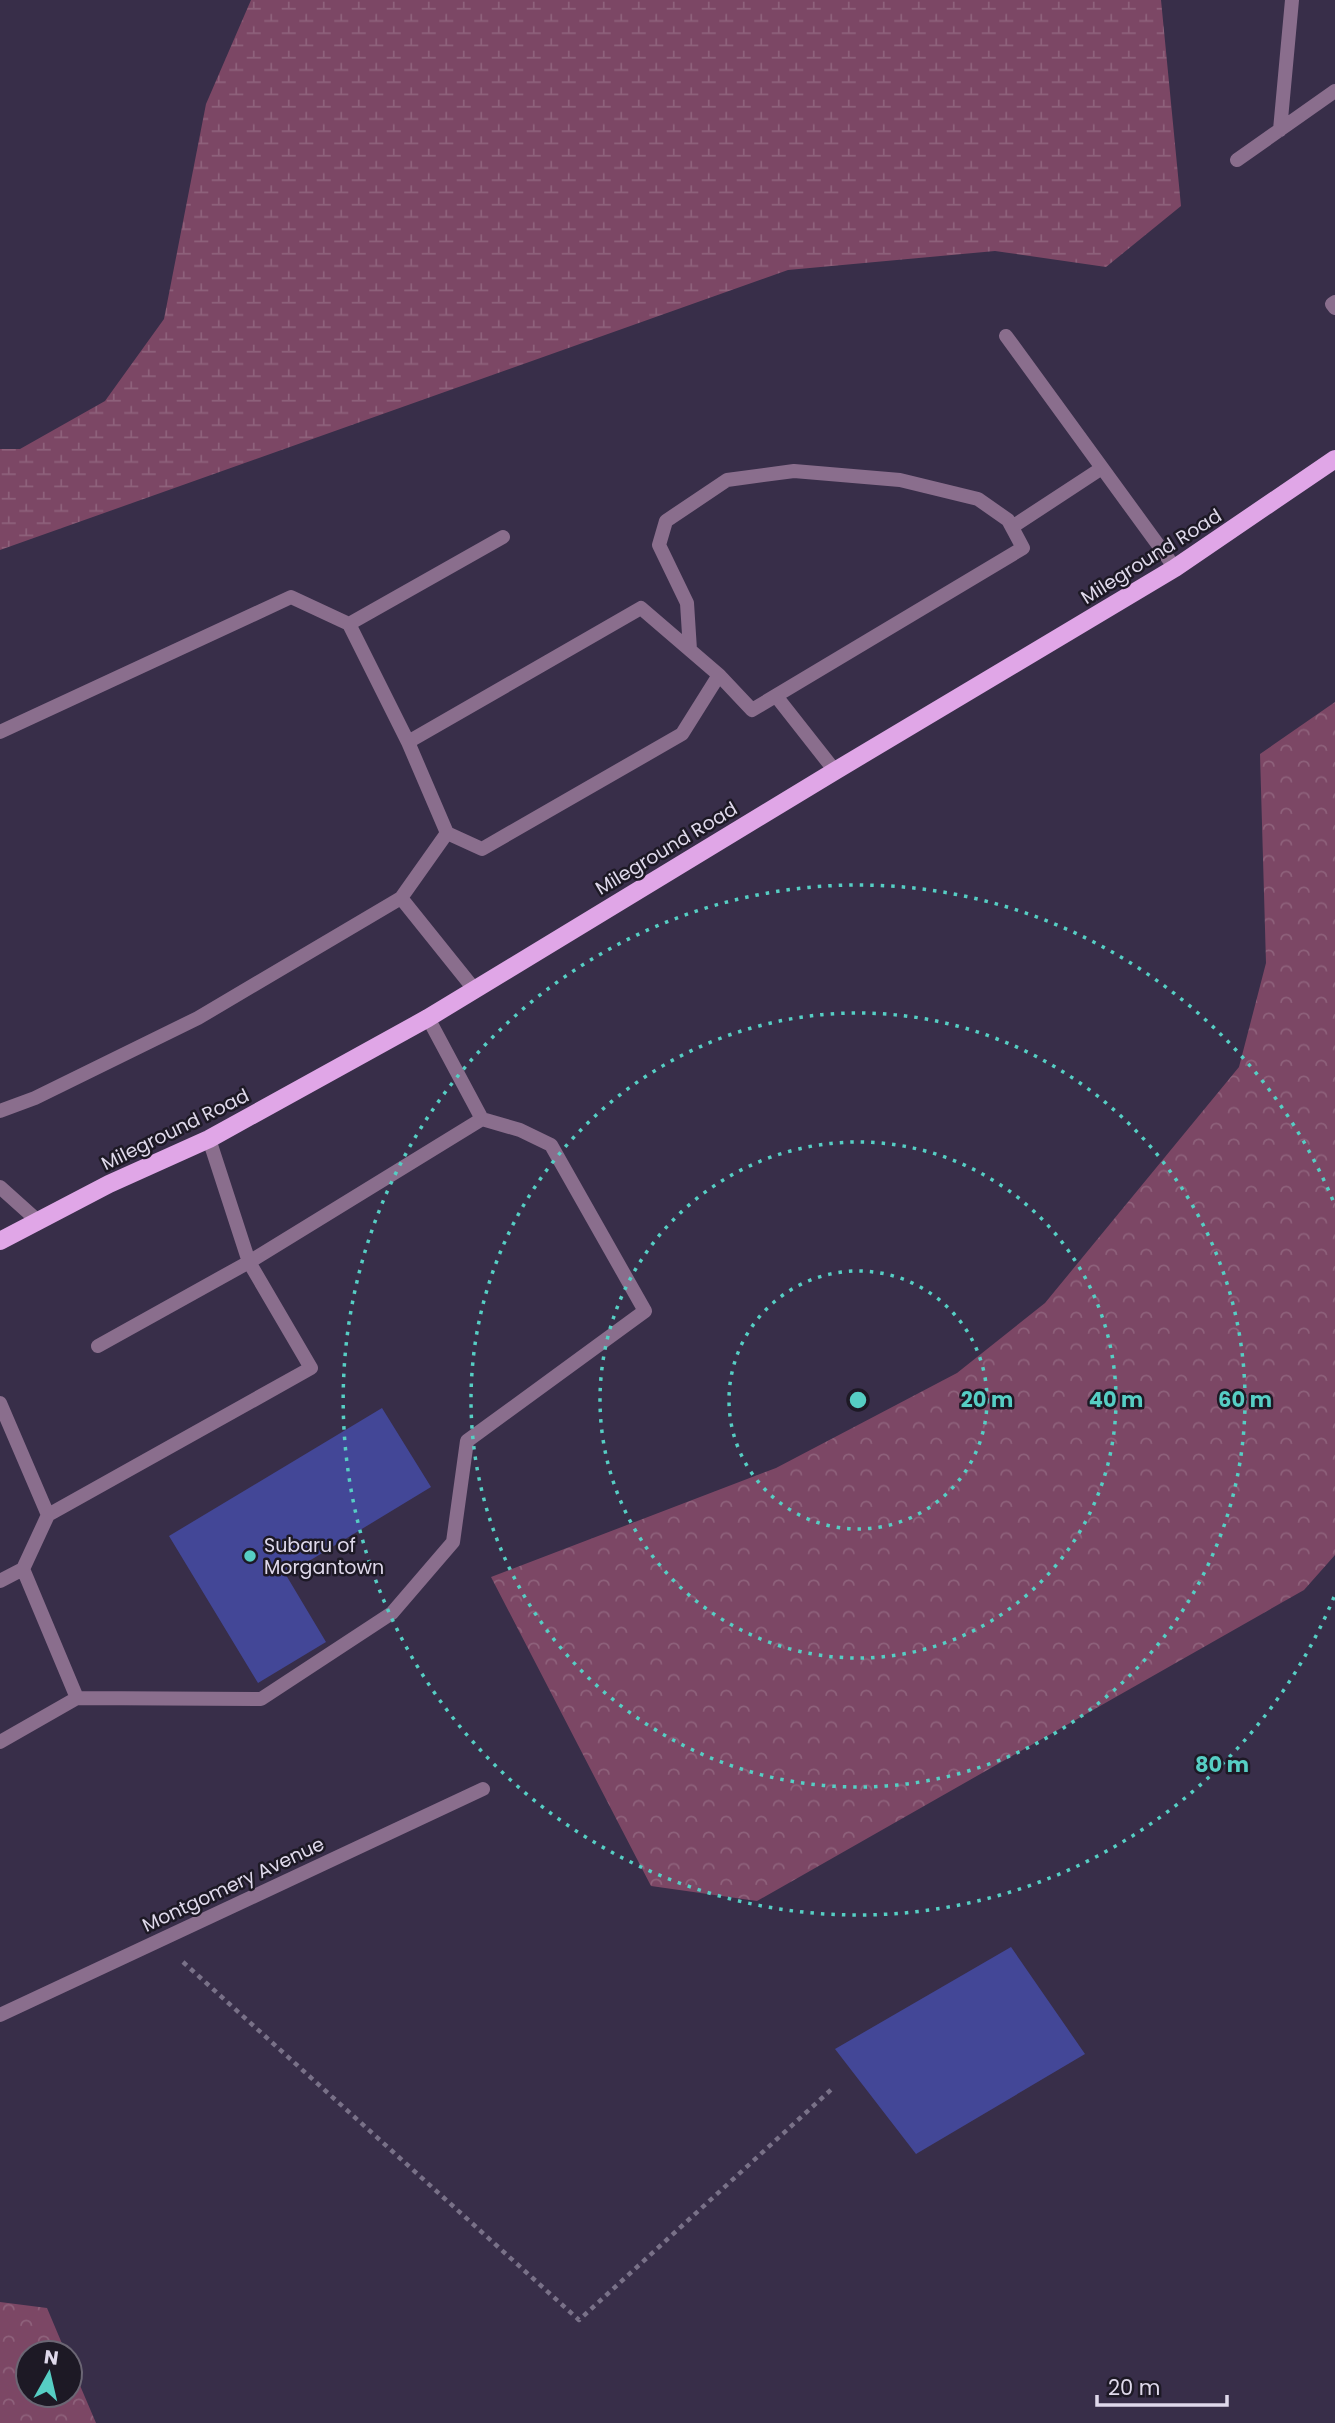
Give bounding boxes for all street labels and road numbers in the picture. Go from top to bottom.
street label: Mileground Road [1076,502,1227,611]
street label: Mileground Road [590,795,742,902]
street label: Mileground Road [97,1082,254,1177]
street label: Montgomery Avenue [138,1830,329,1939]

